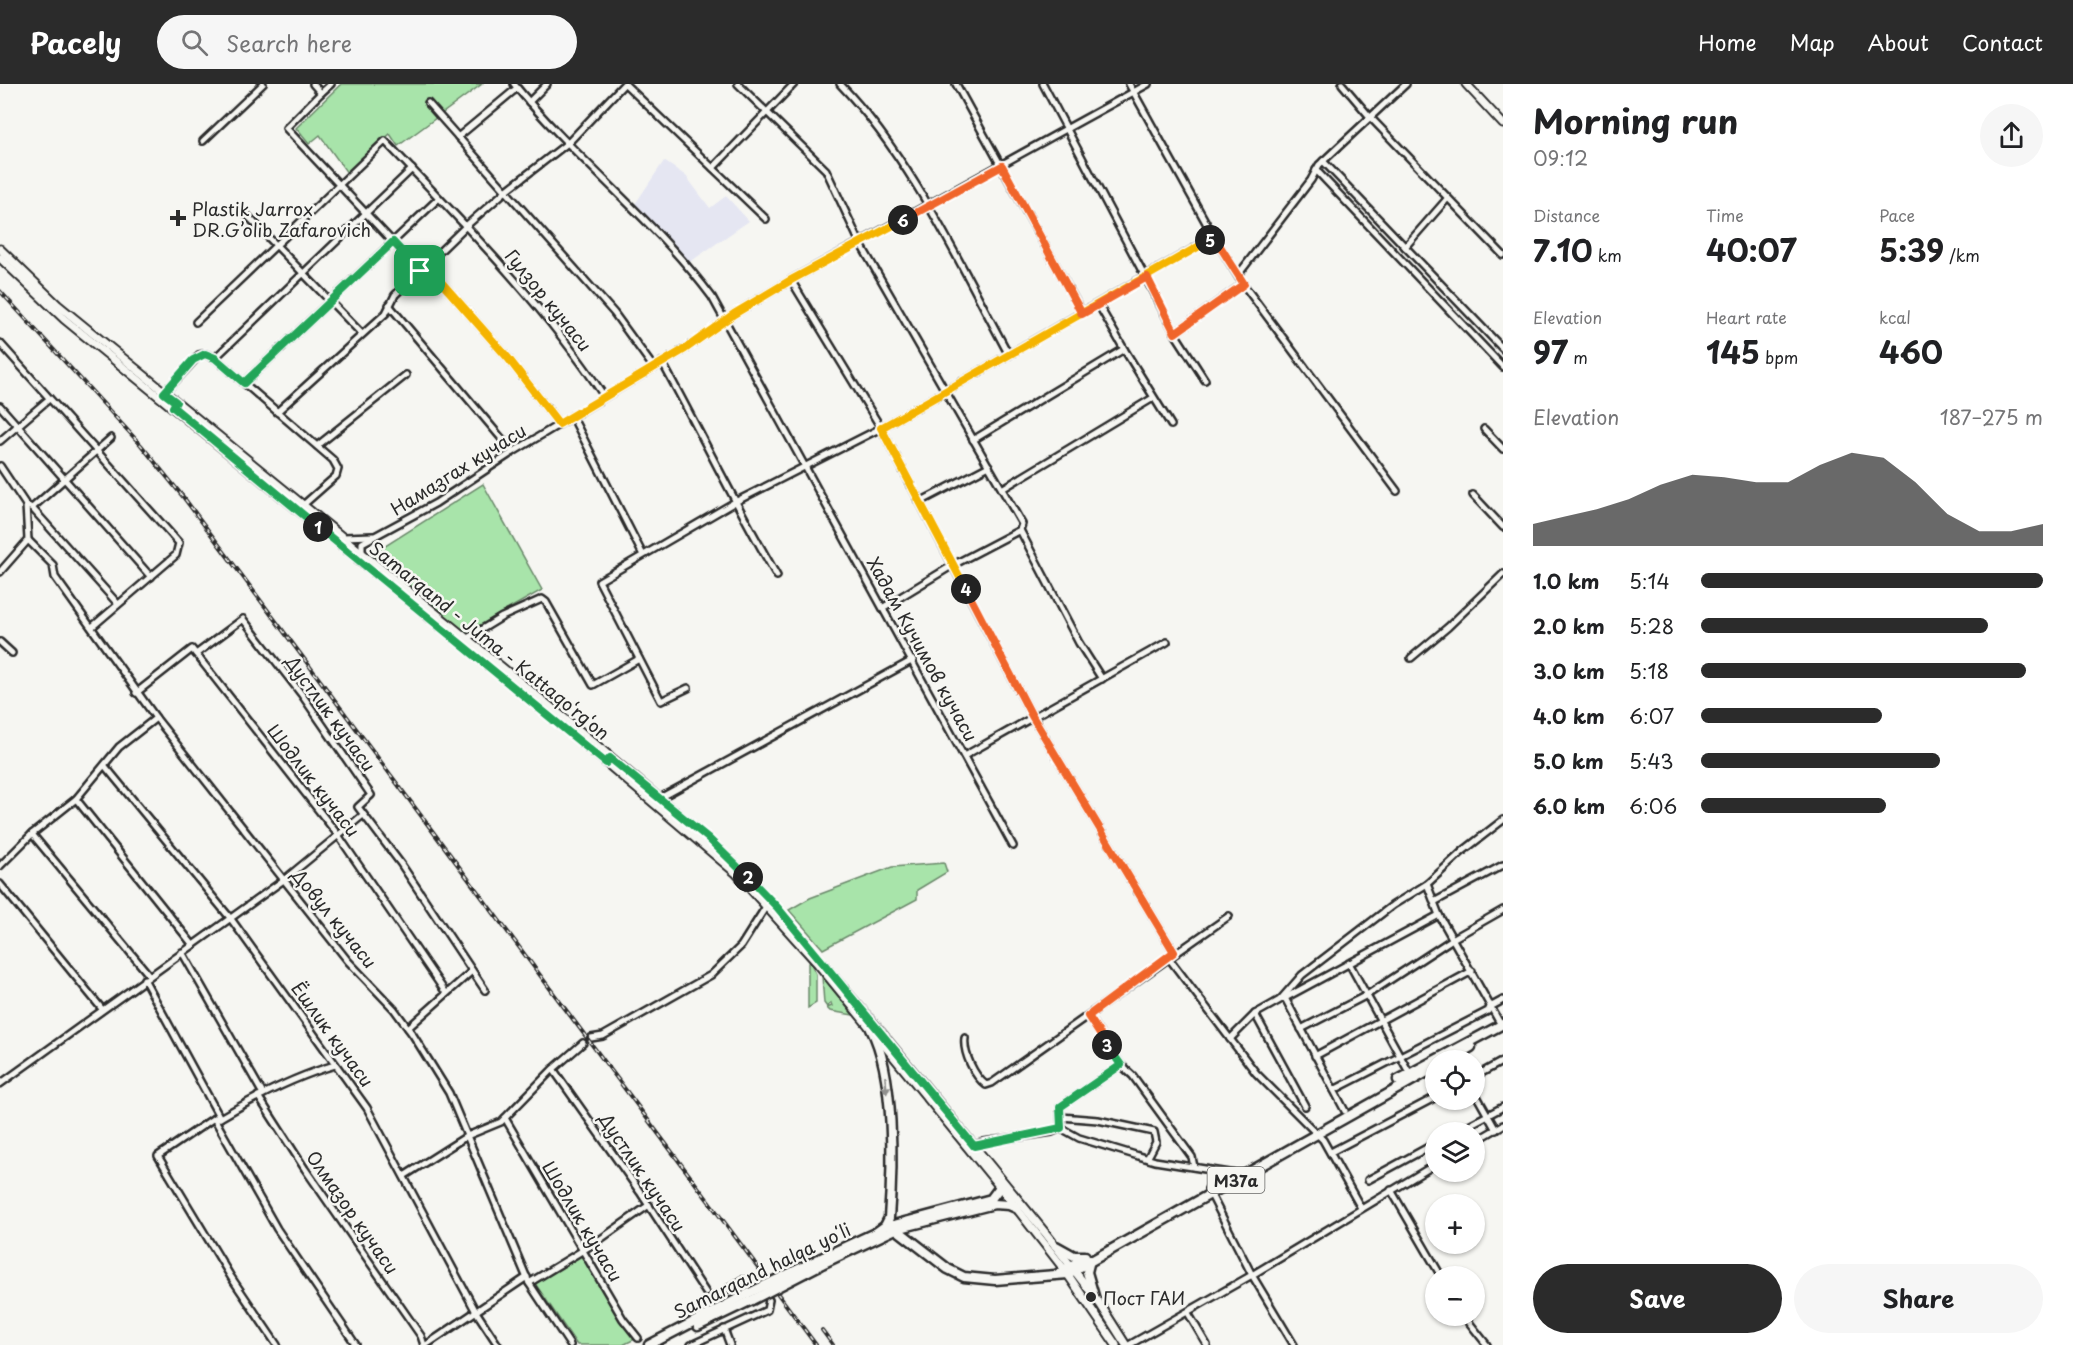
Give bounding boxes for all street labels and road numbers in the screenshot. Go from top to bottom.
street label: Гулзор кучаси [499,243,599,357]
street label: Намазгах кучаси [385,416,531,522]
street label: Samarqand - Juma - Kattaqo‘rg‘on [364,534,616,746]
street label: Хадам Кучимов кучаси [861,552,985,746]
street label: Дустлик кучаси [279,648,383,777]
street label: Шодлик кучаси [261,718,367,842]
street label: Довул кучаси [286,861,384,974]
street label: Ёшлик кучаси [285,976,381,1092]
street label: Дустлик кучаси [593,1106,693,1237]
street label: Олмазор кучаси [300,1145,406,1279]
street label: Шодлик кучаси [536,1155,630,1287]
road number: M37a [1208,1167,1264,1193]
street label: Samarqand halqa yoʻli [669,1215,855,1325]

